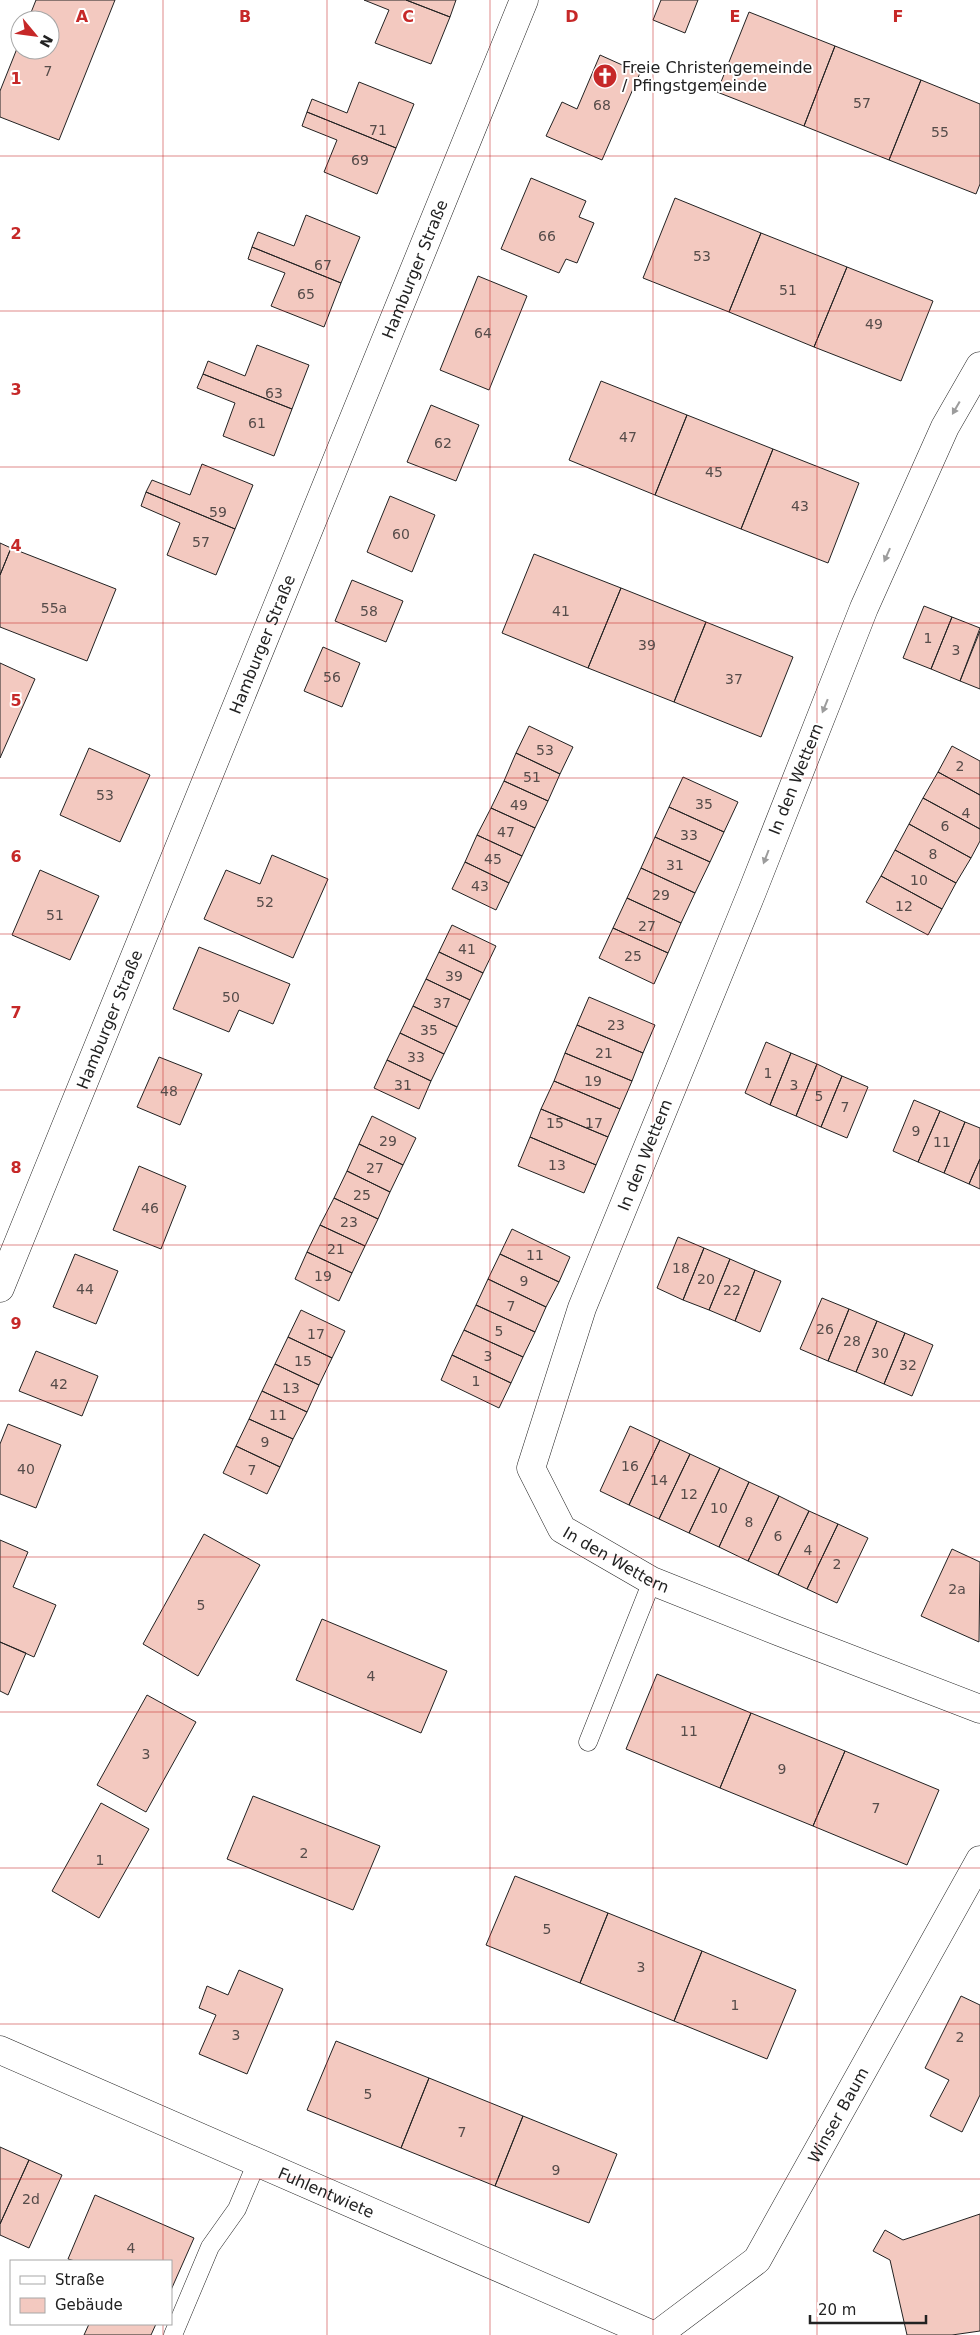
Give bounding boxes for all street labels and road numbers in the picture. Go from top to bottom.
street label: Hamburger Straße [378,197,451,341]
street label: Hamburger Straße [225,572,299,717]
street label: In den Wettern [765,720,827,838]
street label: Hamburger Straße [73,947,146,1092]
street label: In den Wettern [614,1096,676,1214]
street label: In den Wettern [560,1522,672,1596]
street label: Winser Baum [804,2064,872,2166]
street label: Fuhlentwiete [275,2163,377,2222]

